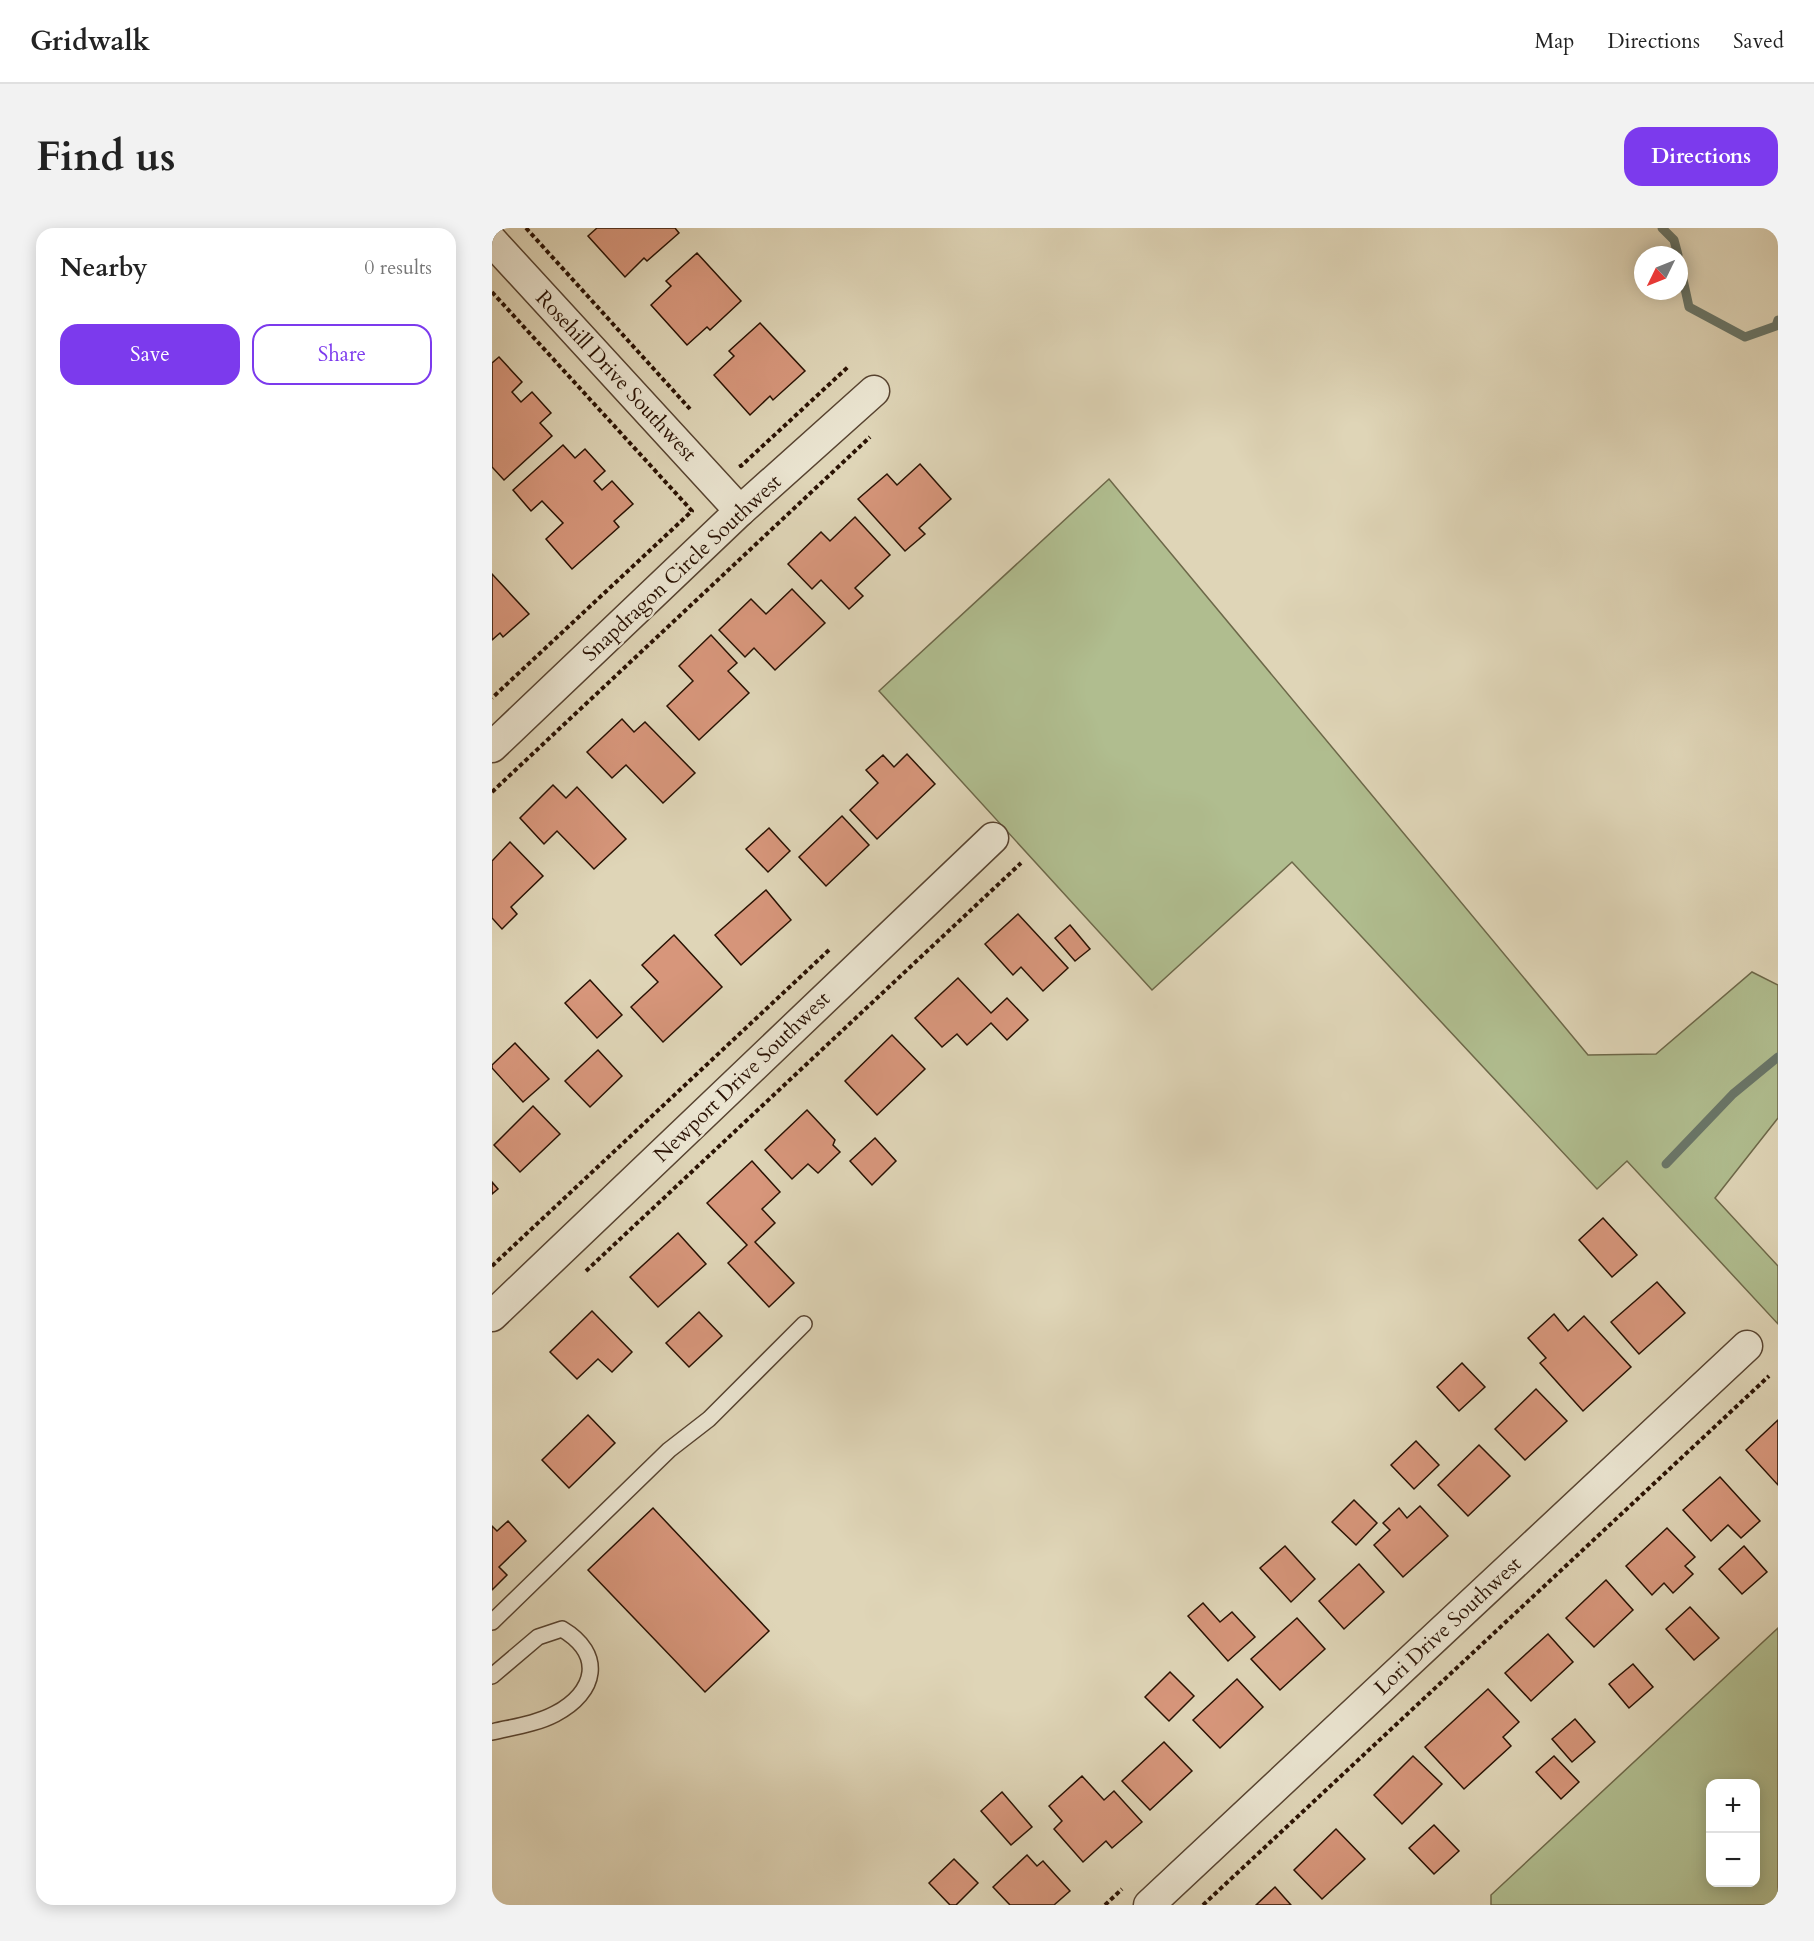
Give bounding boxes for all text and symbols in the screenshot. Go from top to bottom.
text: Gridwalk [30,22,150,60]
text: Map [1534,27,1574,56]
text: Directions [1607,27,1700,56]
text: Saved [1733,27,1784,56]
button: Directions [1624,127,1778,186]
text: Find us [36,128,176,185]
north arrow [1634,246,1688,300]
text: Nearby [60,250,148,285]
text: 0 results [364,254,432,281]
street label: Rosehill Drive Southwest [529,284,703,468]
button: Save [60,324,240,385]
button: Share [252,324,432,385]
street label: Snapdragon Circle Southwest [576,468,788,668]
street label: Newport Drive Southwest [647,985,837,1169]
street label: Lori Drive Southwest [1368,1550,1528,1702]
map controls [1706,1779,1760,1887]
button: + [1706,1779,1760,1833]
button: − [1706,1833,1760,1887]

